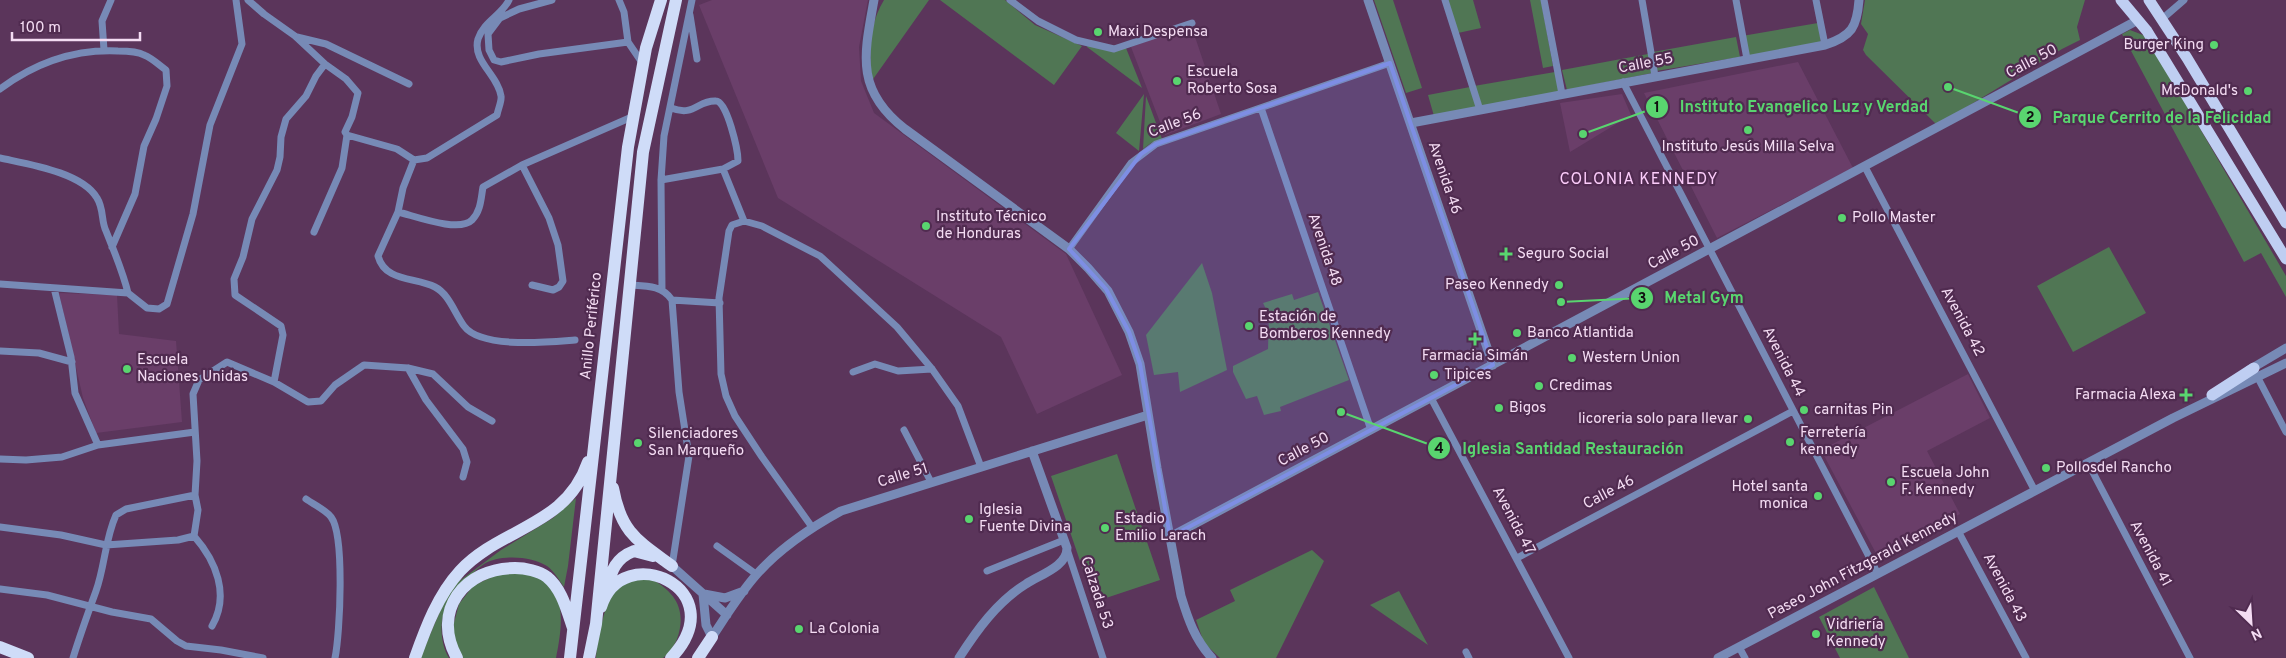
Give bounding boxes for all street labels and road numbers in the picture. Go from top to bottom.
street label: Calle 50 [2003,40,2061,84]
street label: Calle 55 [1617,49,1675,79]
street label: Calle 56 [1146,105,1204,143]
street label: Avenida 46 [1423,139,1465,217]
street label: Avenida 48 [1303,211,1345,289]
street label: Calle 50 [1645,231,1703,275]
street label: Anillo Periférico [577,271,607,381]
street label: Avenida 42 [1936,284,1988,360]
street label: Avenida 44 [1757,324,1809,400]
street label: Calle 50 [1275,428,1333,472]
street label: Calle 51 [875,459,931,493]
street label: Calle 46 [1580,472,1638,514]
street label: Avenida 47 [1487,484,1539,558]
street label: Paseo John Fitzgerald Kennedy [1765,508,1961,624]
street label: Avenida 41 [2125,518,2175,590]
street label: Avenida 43 [1978,550,2030,626]
street label: Calzada 53 [1075,554,1117,632]

